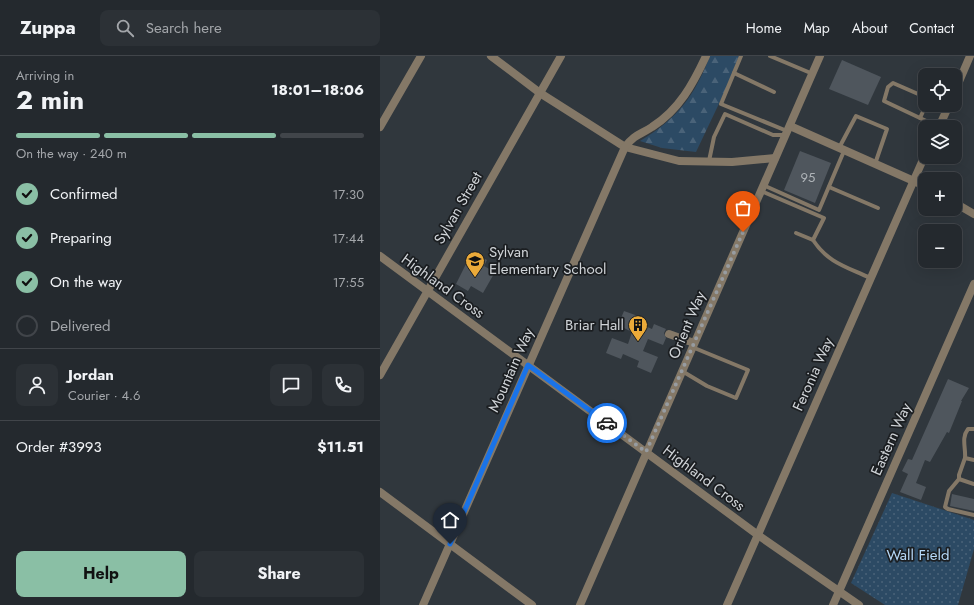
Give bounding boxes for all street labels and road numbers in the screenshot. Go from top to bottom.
street label: Sylvan Street [428,167,488,248]
street label: Highland Cross [397,248,489,324]
street label: Orient Way [663,287,711,362]
street label: Mountain Way [483,324,540,416]
street label: Feronia Way [787,333,839,414]
street label: Eastern Way [865,399,917,479]
street label: Highland Cross [658,440,750,516]

